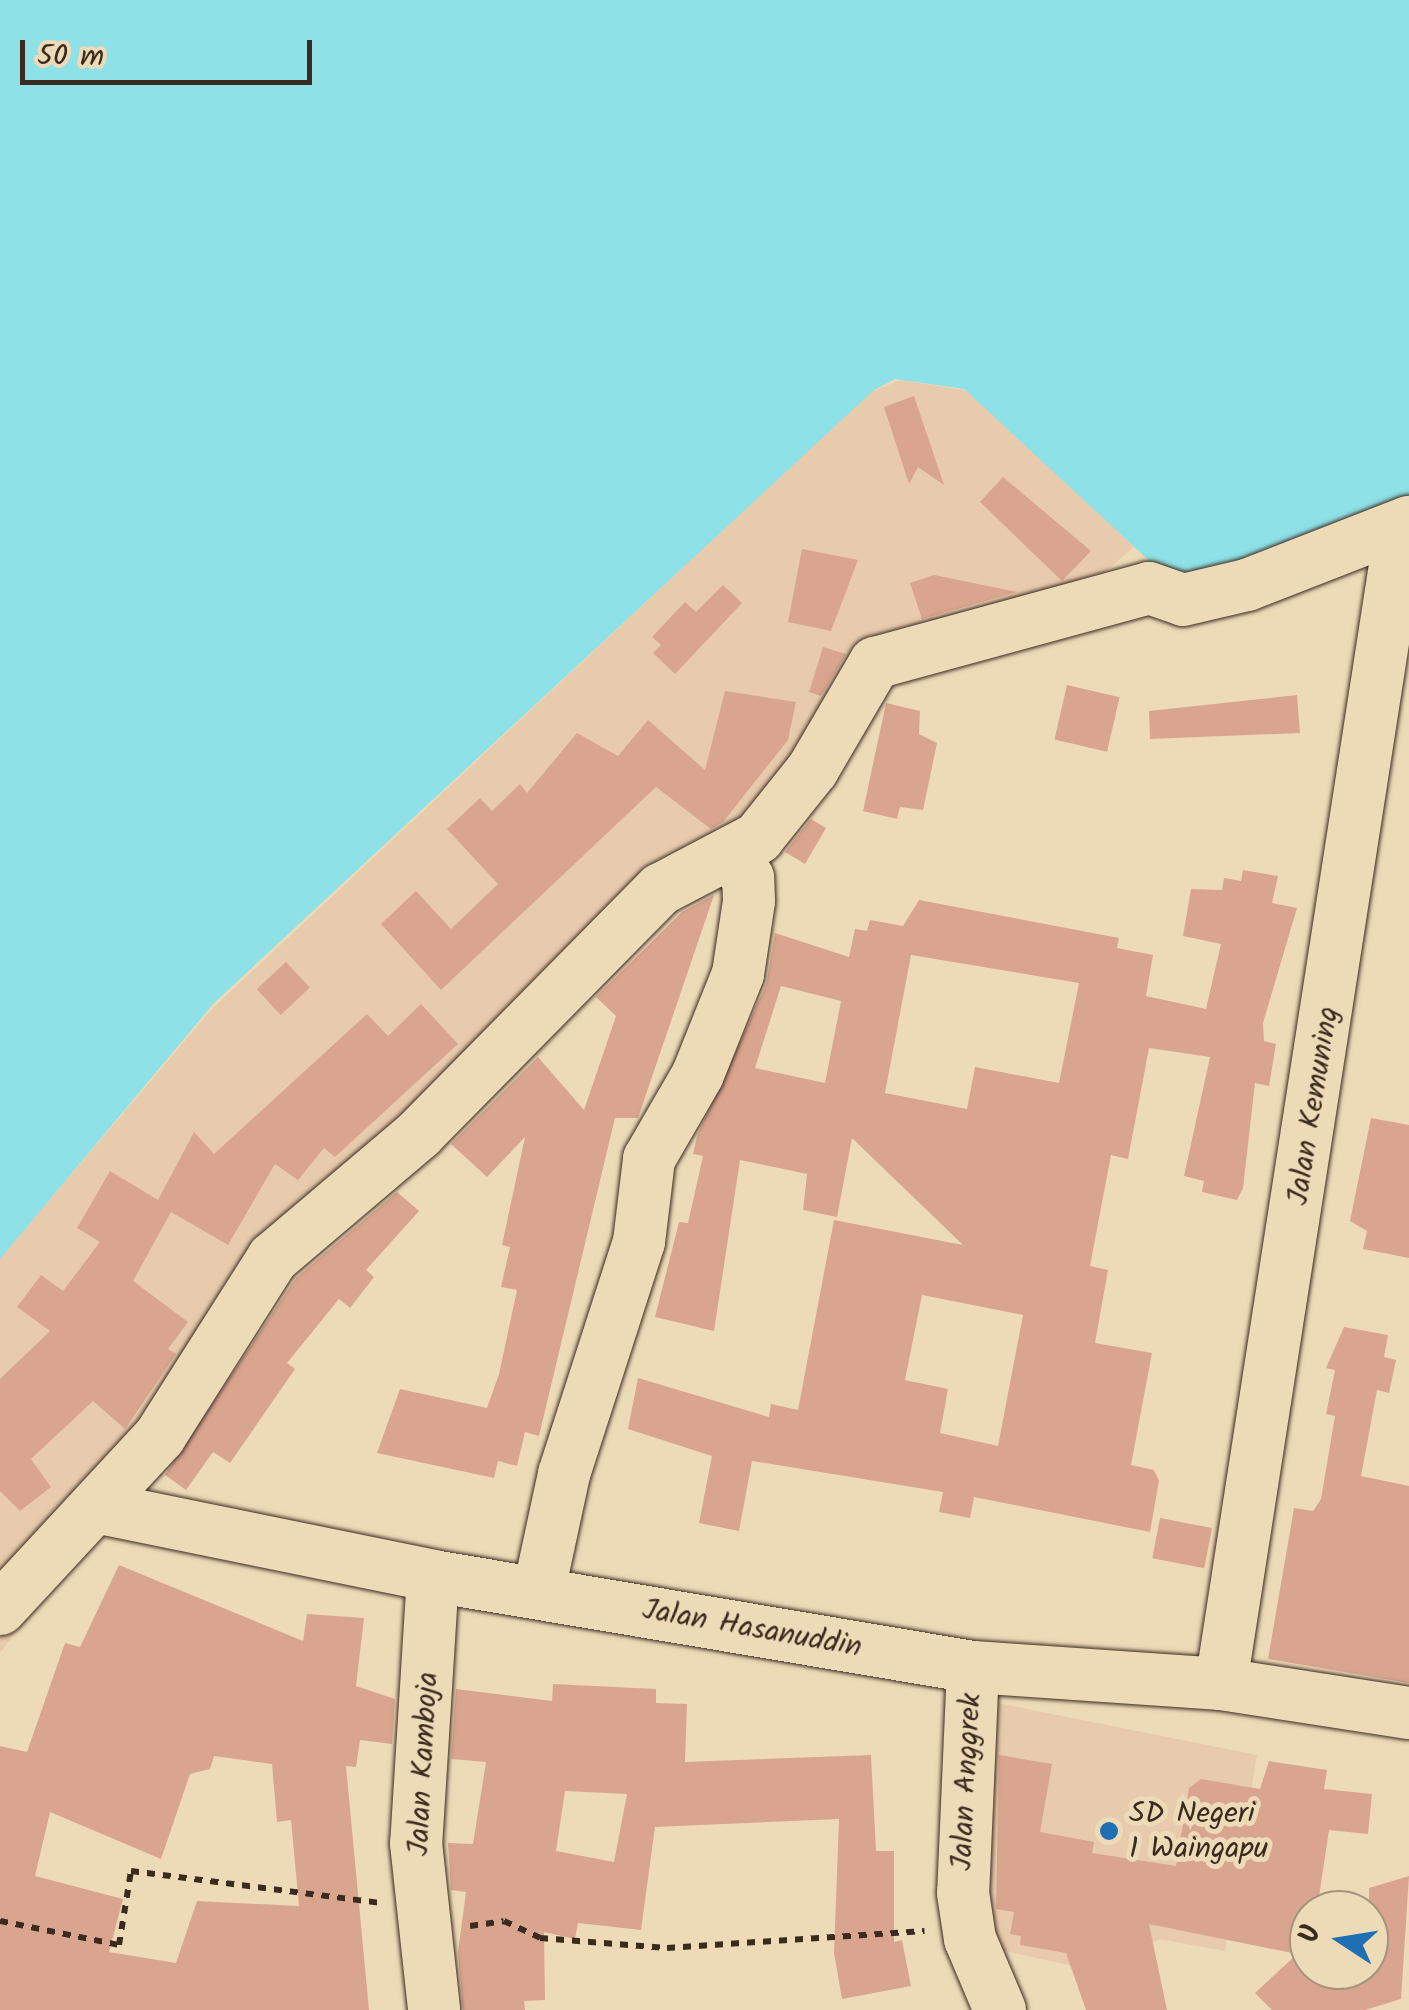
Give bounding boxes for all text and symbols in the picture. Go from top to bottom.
scale bar [25,20,318,82]
text: 50 m [37,33,104,81]
street label: Jalan Kemuning [1281,1004,1347,1208]
street label: Jalan Hasanuddin [640,1592,864,1666]
street label: Jalan Kamboja [401,1671,447,1857]
street label: Jalan Anggrek [944,1692,990,1872]
place label: SD Negeri 1 Waingapu [1129,1796,1268,1866]
marker: SD Negeri 1 Waingapu [1098,1820,1120,1842]
north arrow [1289,1890,1389,1990]
text: U [1287,1921,1335,1947]

